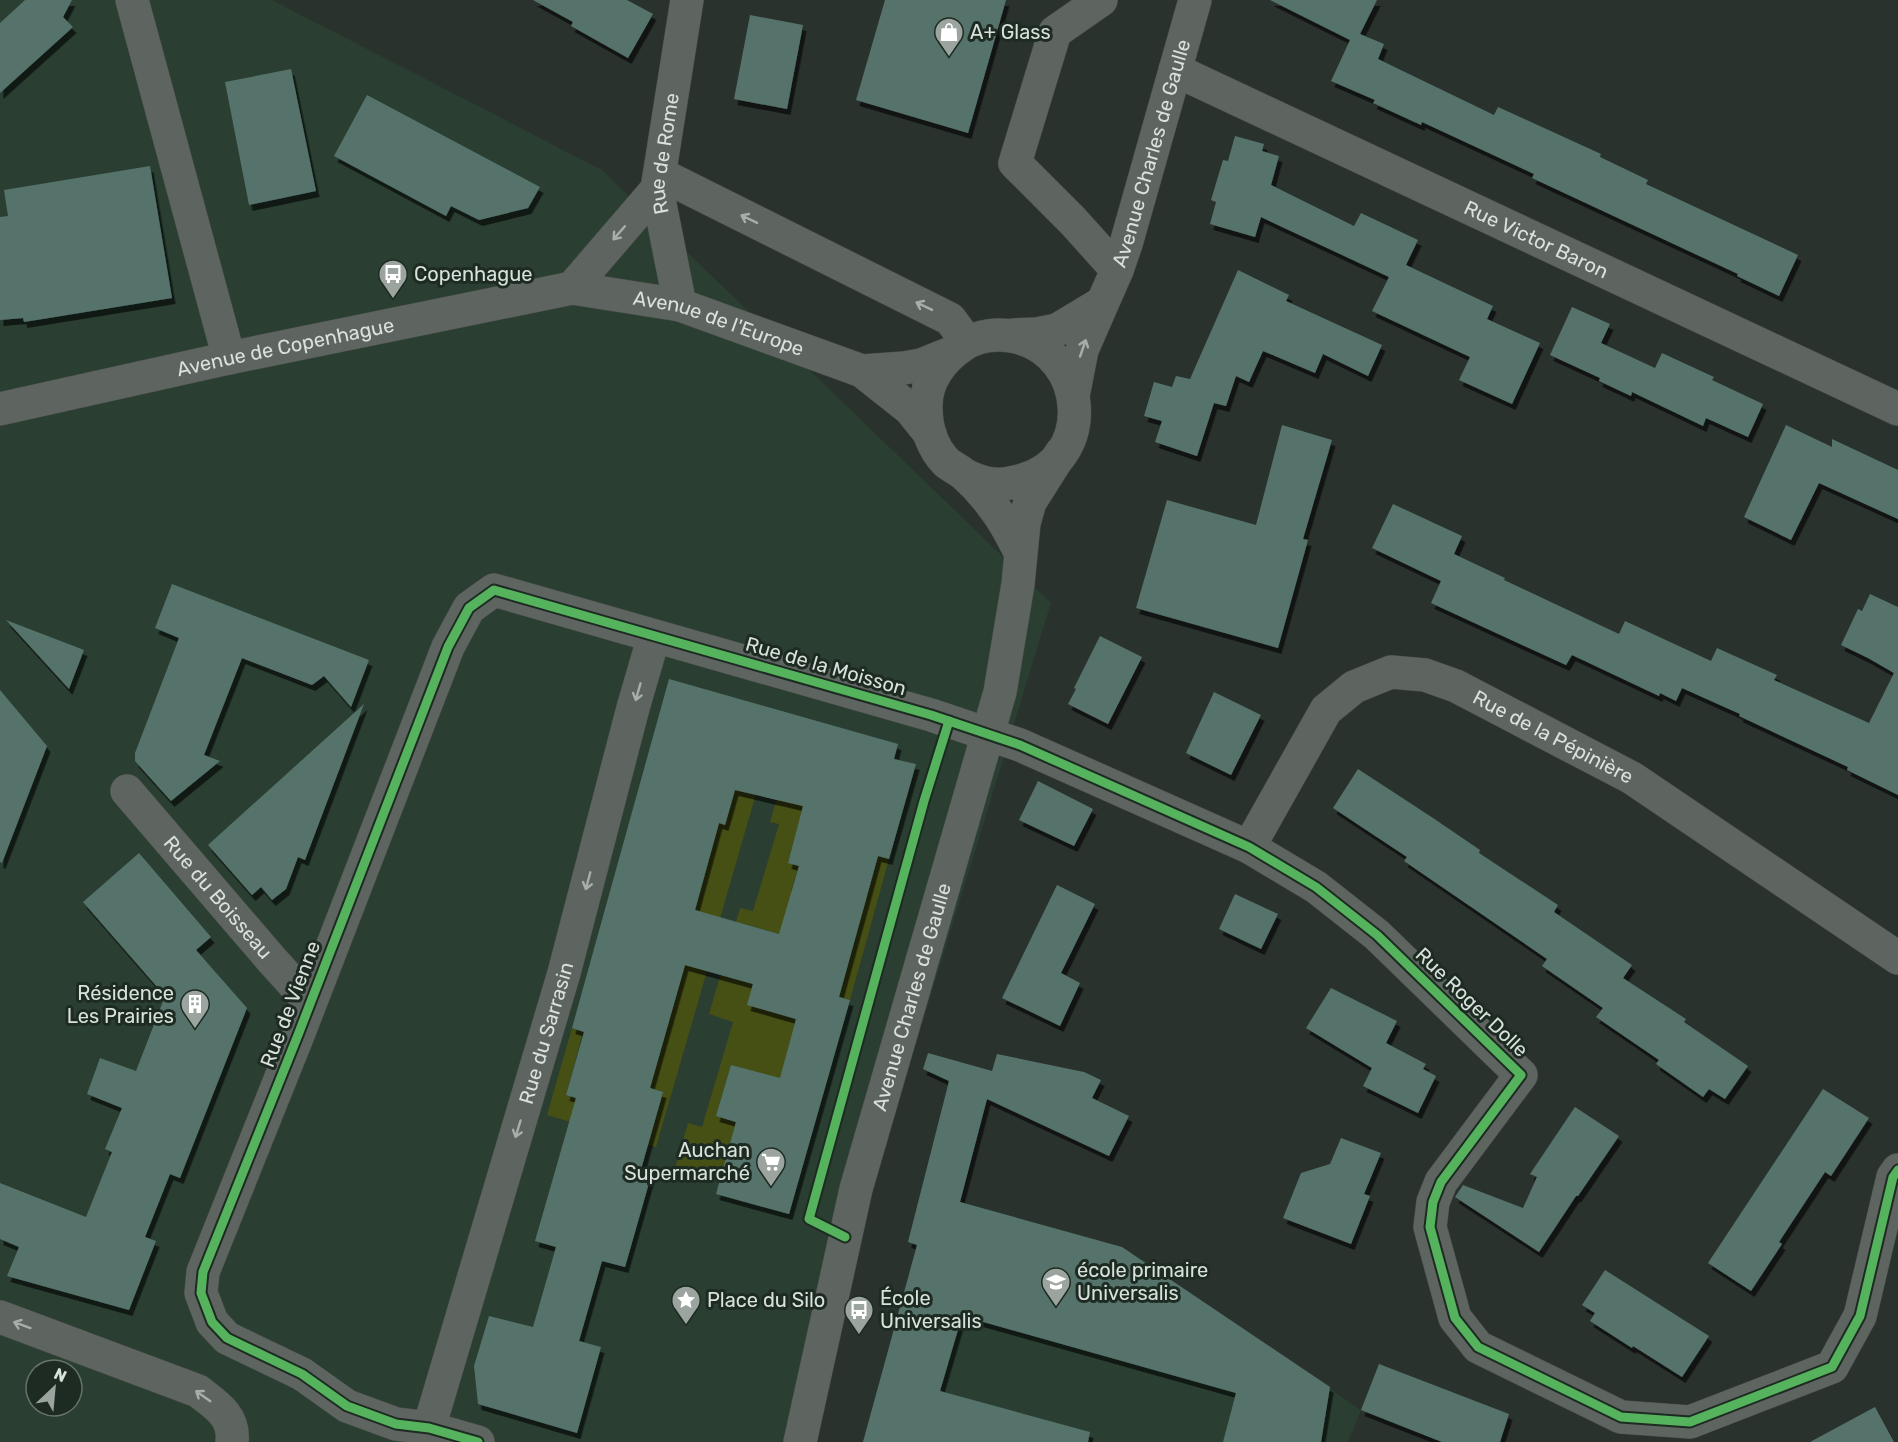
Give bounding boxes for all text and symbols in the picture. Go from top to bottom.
shop icon: A+ Glass [933,16,965,58]
place label: A+ Glass [970,20,1051,44]
street label: Avenue Charles de Gaulle [1107,36,1195,270]
street label: Rue de Rome [645,91,684,216]
street label: Rue Victor Baron [1460,195,1612,283]
one-way arrow [741,212,759,224]
one-way arrow [612,225,626,240]
bus stop icon: Copenhague [377,258,409,300]
place label: Copenhague [414,262,532,286]
street label: Avenue de l'Europe [632,286,807,361]
one-way arrow [915,299,933,311]
street label: Avenue de Copenhague [174,313,396,381]
one-way arrow [1079,339,1090,358]
street label: Rue de la Moisson [743,632,909,700]
one-way arrow [632,682,643,701]
street label: Rue de la Pépinière [1469,685,1637,789]
street label: Rue du Boisseau [159,831,278,964]
one-way arrow [582,871,594,890]
street label: Avenue Charles de Gaulle [867,880,956,1114]
street label: Rue de Vienne [255,938,325,1070]
street label: Rue Roger Dolle [1411,942,1533,1062]
street label: Rue du Sarrasin [514,959,578,1107]
place label: Résidence Les Prairies [67,981,174,1028]
building icon: Résidence Les Prairies [179,988,211,1030]
one-way arrow [512,1119,523,1138]
place label: Auchan Supermarché [624,1138,750,1185]
supermarket icon: Auchan Supermarché [755,1146,787,1188]
place label: école primaire Universalis [1077,1258,1208,1305]
school or university icon: école primaire Universalis [1040,1266,1072,1308]
place icon: Place du Silo [670,1284,702,1326]
place label: École Universalis [880,1286,982,1333]
place label: Place du Silo [707,1288,825,1312]
bus stop icon: École Universalis [843,1294,875,1336]
one-way arrow [13,1319,32,1330]
north arrow [24,1358,84,1418]
text: N [51,1364,70,1386]
one-way arrow [196,1390,212,1402]

